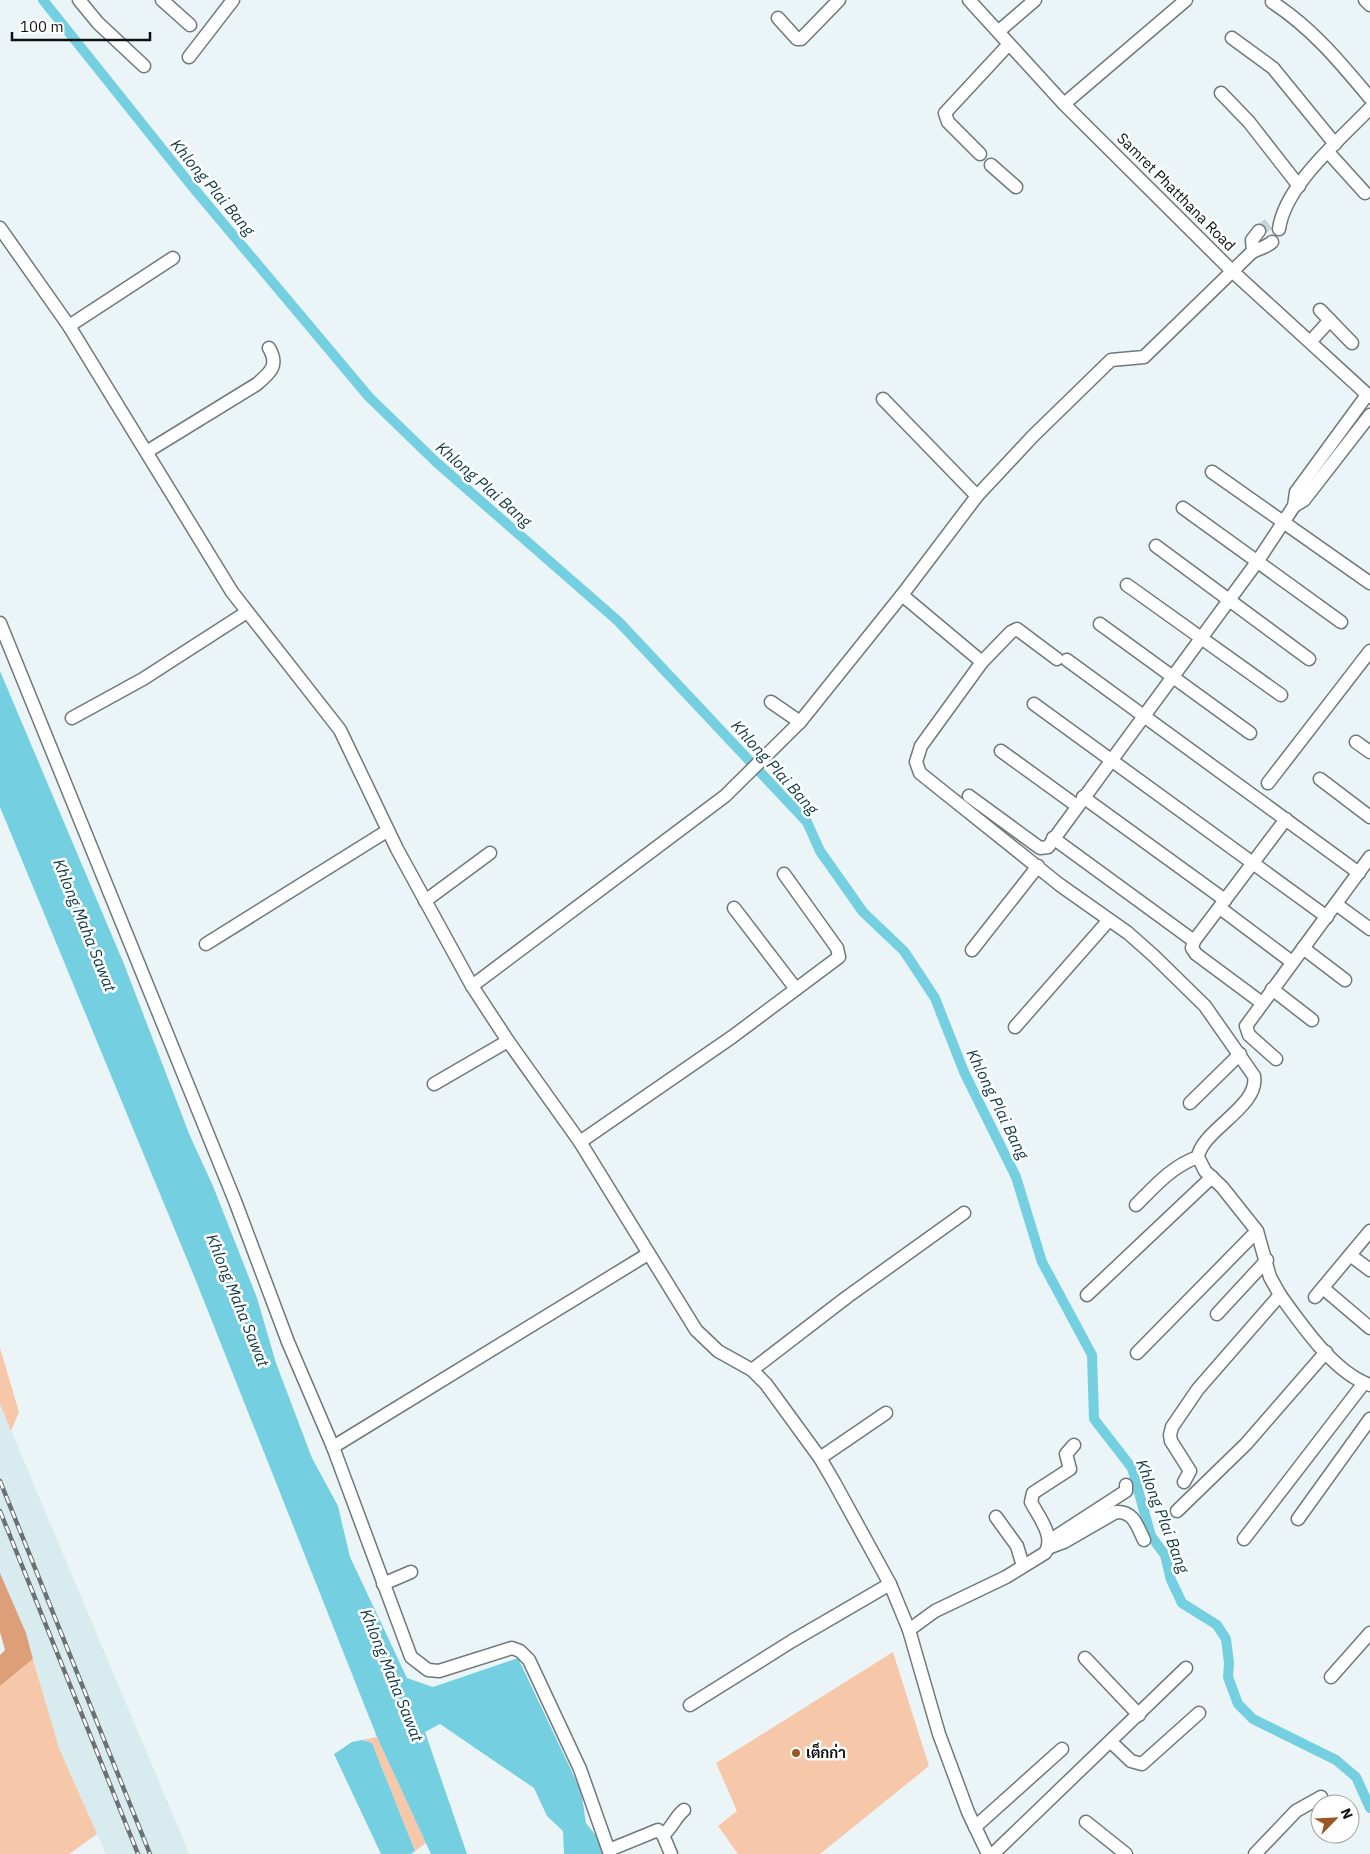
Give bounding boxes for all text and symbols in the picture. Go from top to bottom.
scale bar [12,10,150,42]
text: 100 m [20,17,64,36]
street label: Samret Phatthana Road [1113,129,1239,255]
water label: Khlong Plai Bang [167,135,260,240]
water label: Khlong Plai Bang [432,437,537,532]
water label: Khlong Plai Bang [727,716,823,819]
water label: Khlong Maha Sawat [49,856,121,995]
water label: Khlong Plai Bang [963,1046,1034,1163]
water label: Khlong Maha Sawat [202,1231,274,1370]
water label: Khlong Plai Bang [1132,1456,1194,1577]
water label: Khlong Maha Sawat [356,1606,428,1745]
place label: เต็กก่า [806,1742,846,1762]
marker: เต็กก่า [790,1747,802,1759]
north arrow [1310,1794,1360,1844]
text: N [1337,1805,1357,1822]

